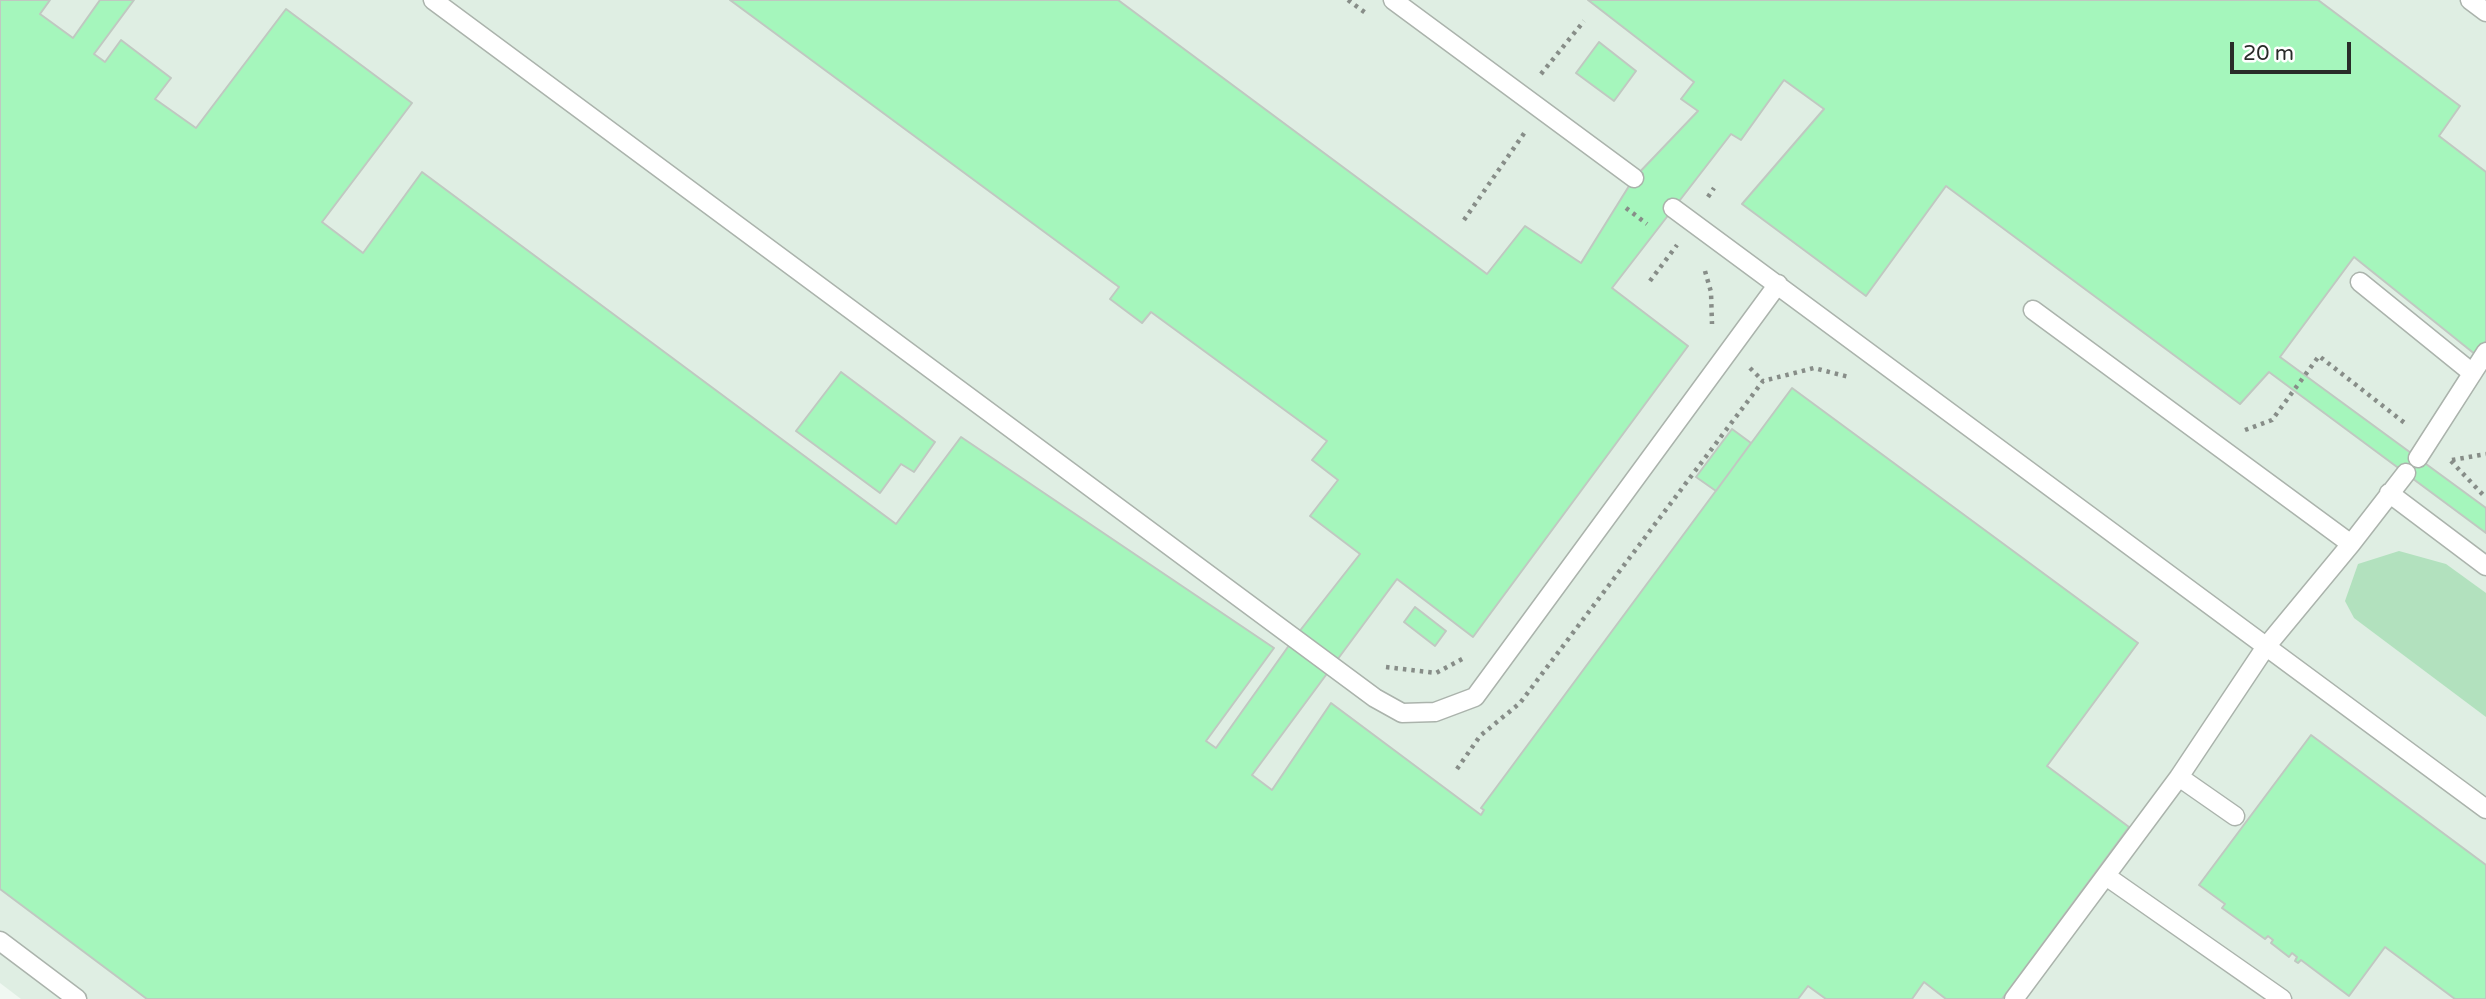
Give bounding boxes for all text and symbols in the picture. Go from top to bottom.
scale bar [2234,28,2355,72]
text: 20 m [2243,41,2294,66]

